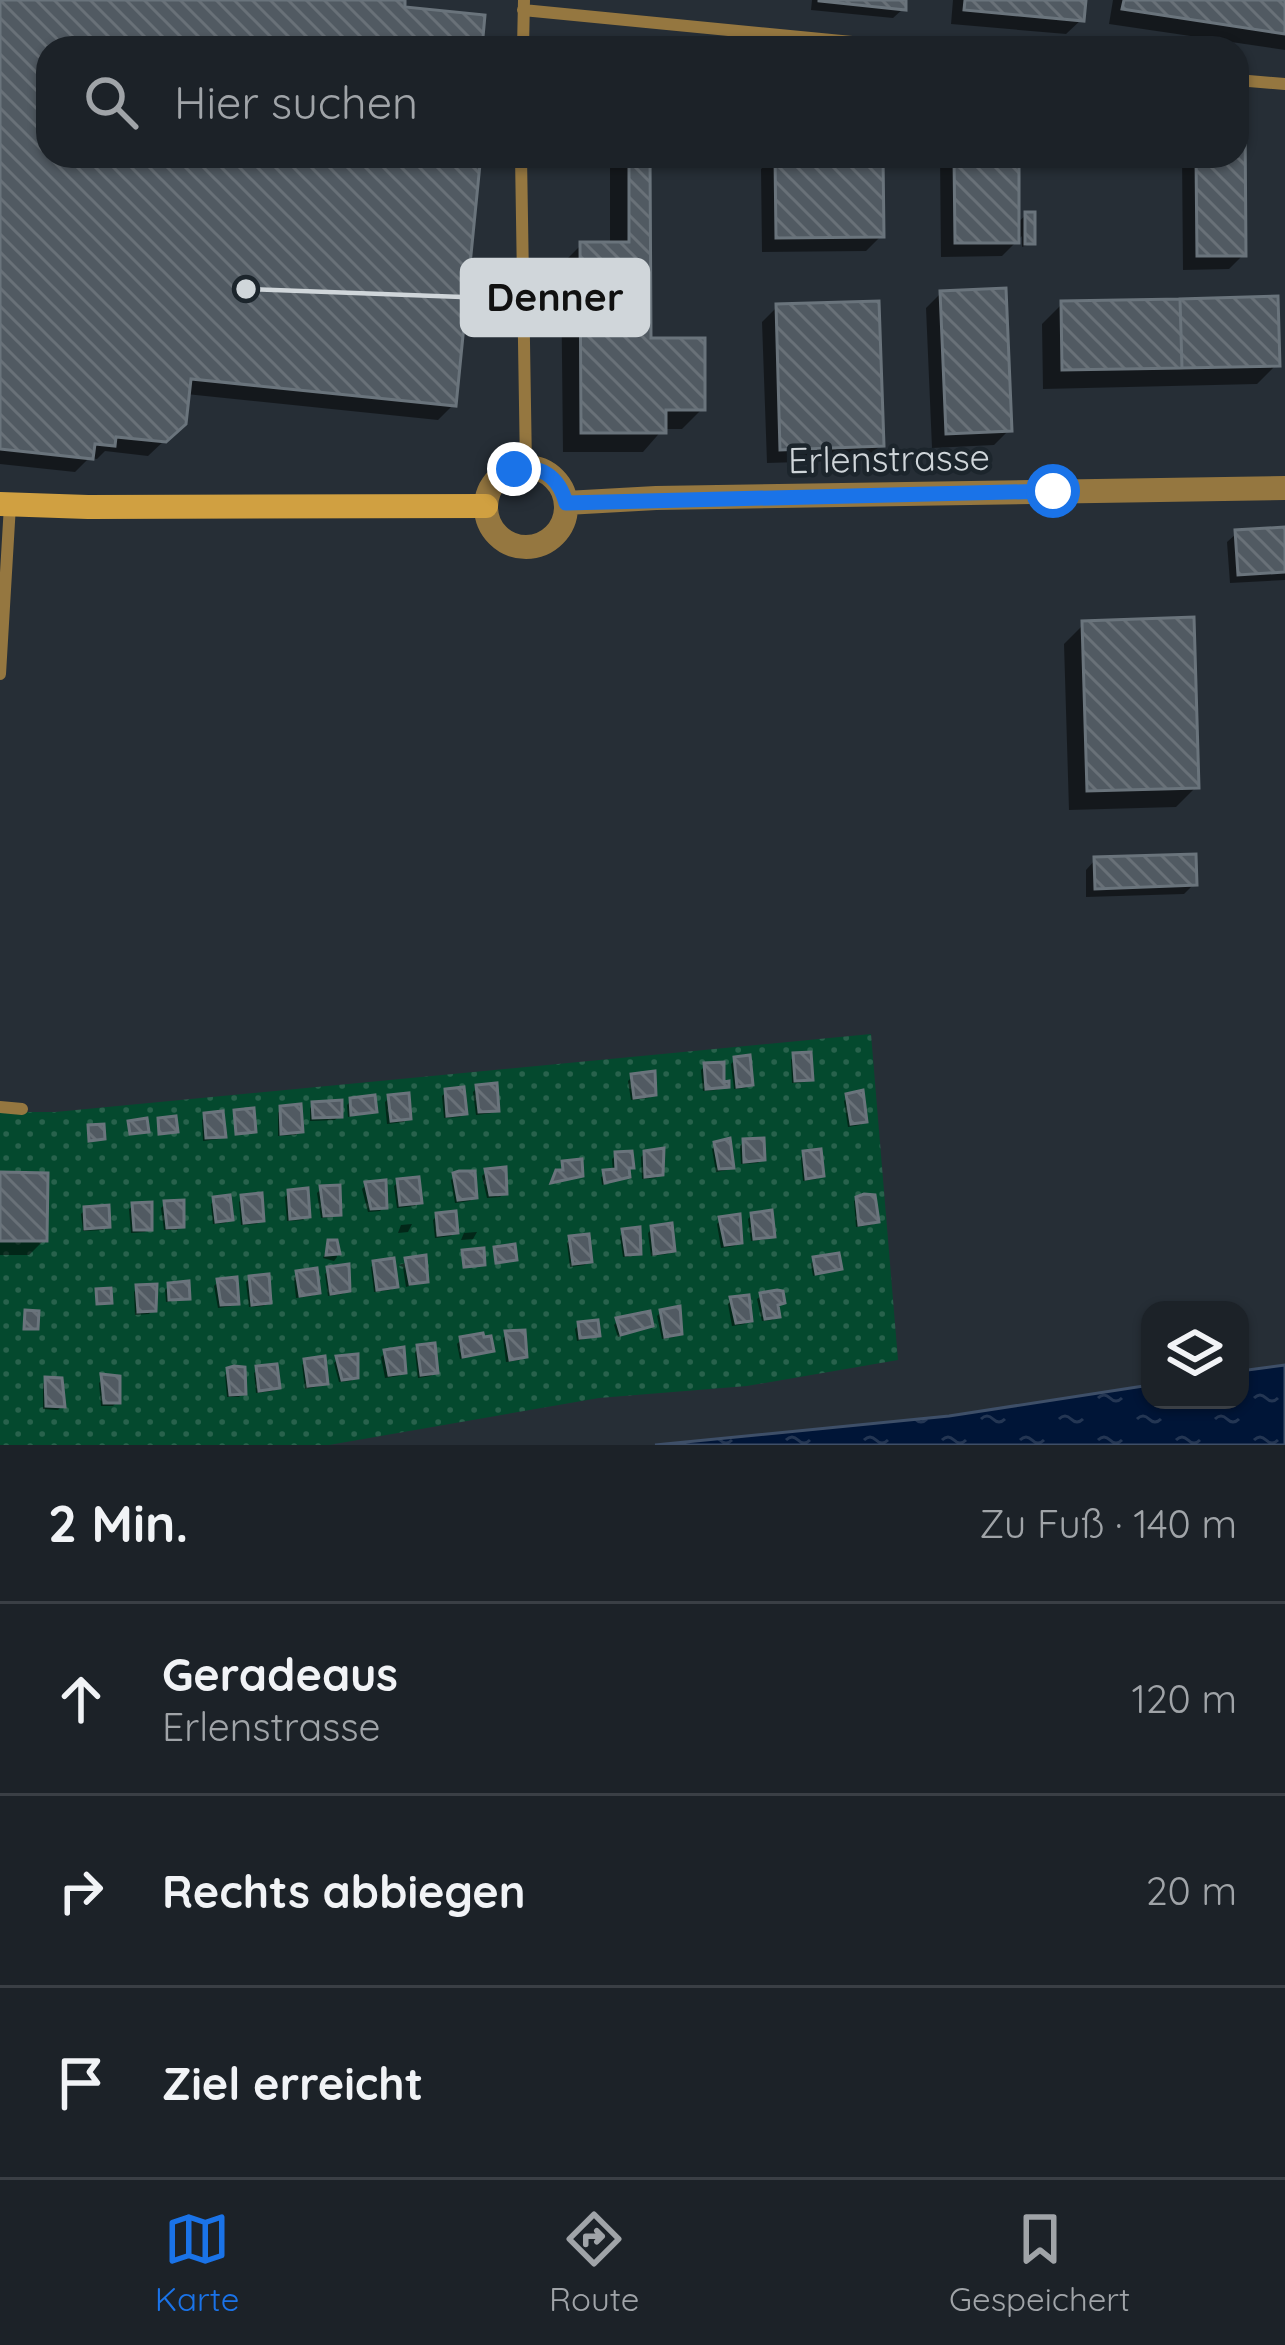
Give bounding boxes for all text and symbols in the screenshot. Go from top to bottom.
search box [36,36,1249,168]
icon: search [78,69,144,135]
text: Hier suchen [174,74,418,130]
callout: Denner [462,260,648,335]
text: Denner [486,272,624,321]
street label: Erlenstrasse [788,434,990,482]
route end [487,442,541,496]
route start [1026,464,1080,518]
map controls [1141,1301,1249,1409]
button: layers [1141,1301,1249,1409]
text: 2 Min. [48,1491,188,1555]
text: Zu Fuß · 140 m [979,1499,1237,1548]
text: Geradeaus [162,1646,398,1702]
icon: ahead [48,1666,114,1732]
text: 120 m [1132,1674,1237,1723]
text: Erlenstrasse [162,1702,381,1751]
icon: right [48,1858,114,1924]
text: Rechts abbiegen [162,1863,526,1919]
text: 20 m [1146,1866,1237,1915]
icon: arrive [48,2050,114,2116]
text: Ziel erreicht [162,2055,423,2111]
tab: Karte [155,2206,239,2319]
tab: Route [549,2206,639,2319]
tab: Gespeichert [949,2206,1130,2319]

